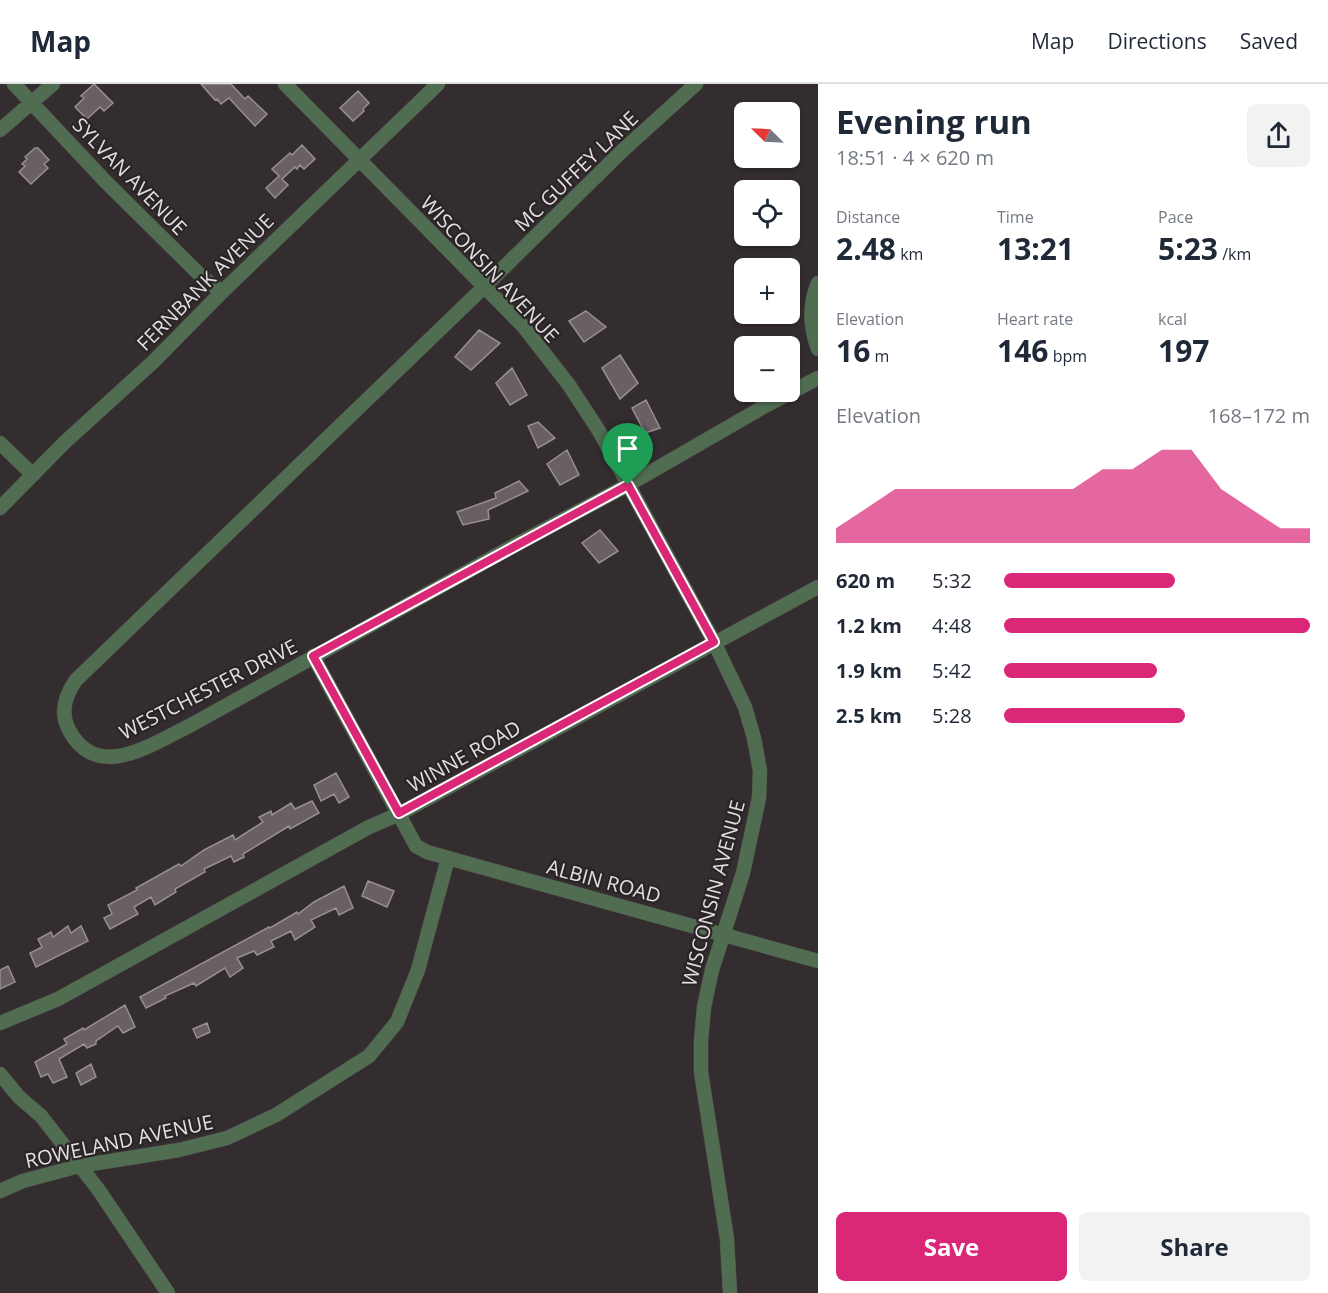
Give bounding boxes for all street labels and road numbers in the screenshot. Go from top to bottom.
street label: MC GUFFEY LANE [508,105,644,237]
street label: SYLVAN AVENUE [67,111,193,241]
street label: WISCONSIN AVENUE [415,190,565,348]
street label: FERNBANK AVENUE [131,208,279,356]
street label: WESTCHESTER DRIVE [114,632,302,746]
street label: WINNE ROAD [403,714,525,798]
street label: WISCONSIN AVENUE [675,797,751,989]
street label: ALBIN ROAD [544,853,664,909]
street label: ROWELAND AVENUE [22,1108,216,1174]

